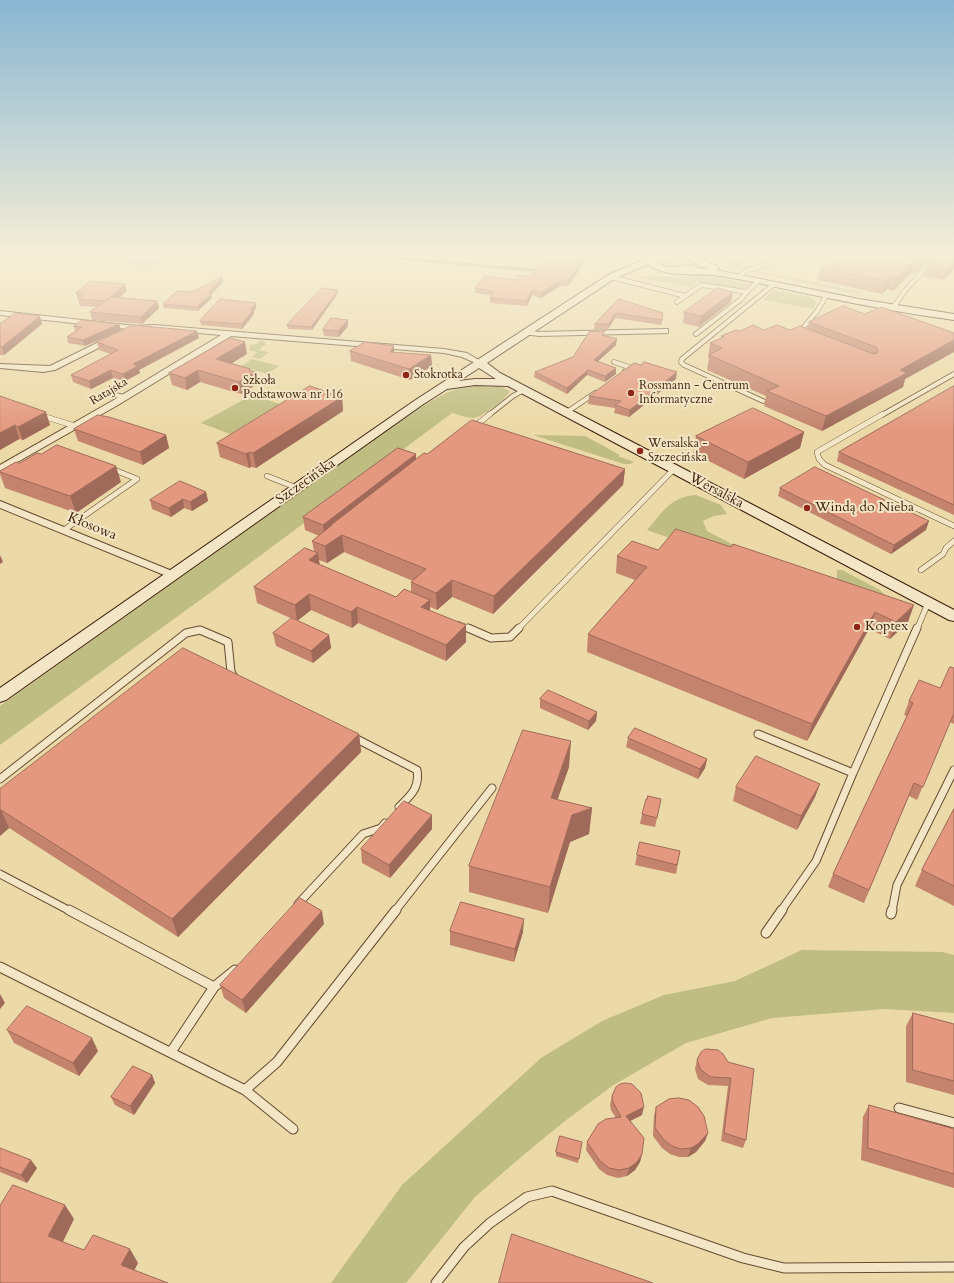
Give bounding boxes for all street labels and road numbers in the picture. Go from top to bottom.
street label: Ratajska [88,375,130,409]
street label: Szczecińska [273,455,339,509]
street label: Wersalska [686,470,746,512]
street label: Kłosowa [65,510,119,544]

